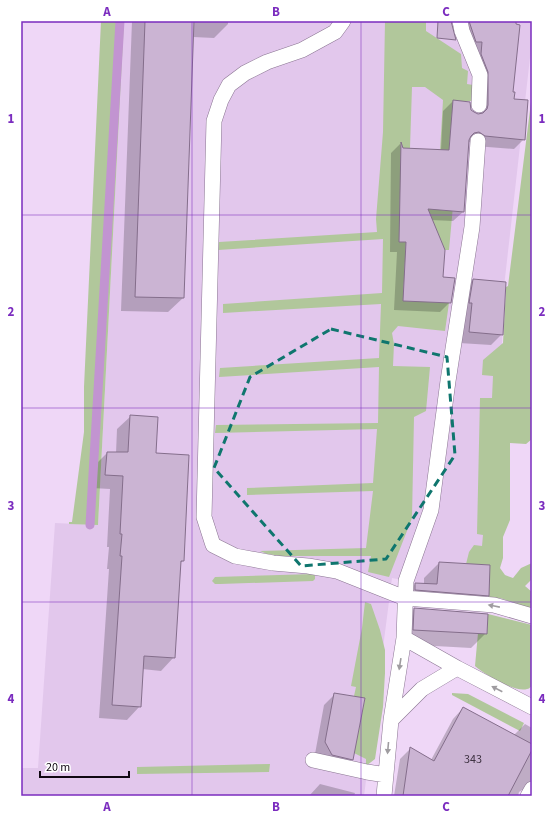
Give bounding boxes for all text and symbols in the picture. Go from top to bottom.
text: A [102,3,111,21]
text: B [272,3,280,21]
text: C [442,3,450,21]
text: 1 [8,110,15,128]
text: 1 [539,110,546,128]
text: 2 [8,303,15,321]
text: 2 [539,303,546,321]
text: 3 [8,497,15,515]
text: 3 [539,497,546,515]
one-way arrow [488,603,501,609]
one-way arrow [397,658,403,670]
one-way arrow [492,686,503,692]
text: 4 [8,690,15,708]
text: 4 [539,690,546,708]
one-way arrow [385,742,392,754]
house number: 343 [464,751,482,768]
scale bar [40,753,129,779]
text: 20 m [46,759,70,776]
text: A [102,798,111,816]
text: B [272,798,280,816]
text: C [442,798,450,816]

